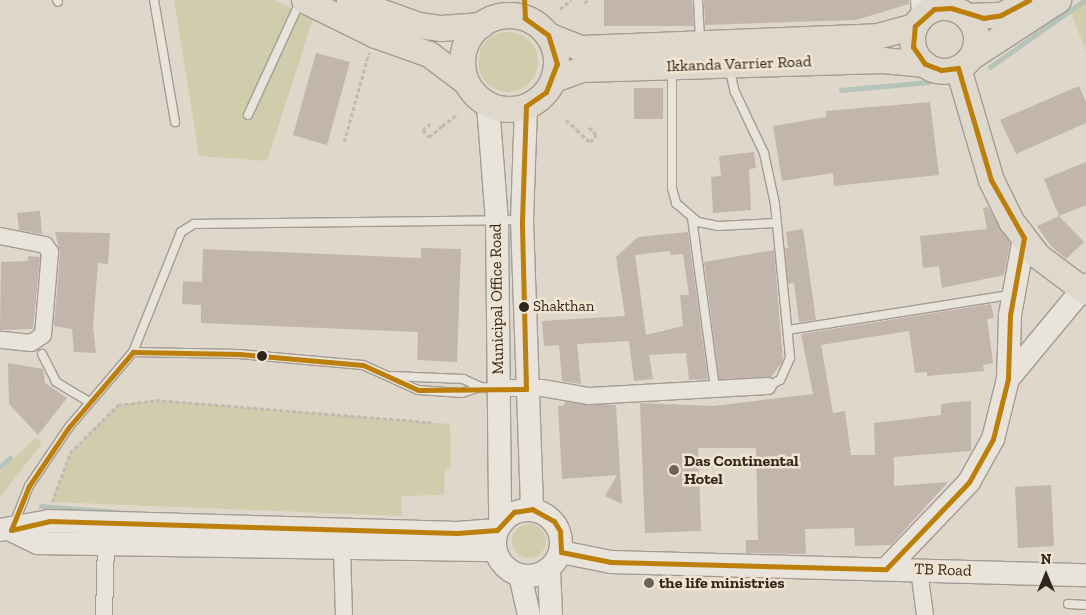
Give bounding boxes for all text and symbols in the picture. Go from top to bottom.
street label: Ikkanda Varrier Road [666,52,812,76]
street label: Municipal Office Road [486,223,508,375]
place label: Shakthan [533,298,594,316]
marker: Shakthan [519,302,529,312]
unlabelled marker [257,351,267,361]
place label: Das Continental Hotel [684,451,799,489]
marker: Das Continental Hotel [668,464,680,476]
north arrow [1021,550,1071,600]
text: N [1041,551,1051,568]
street label: TB Road [914,559,972,581]
place label: the life ministries [659,573,785,593]
marker: the life ministries [643,577,655,589]

